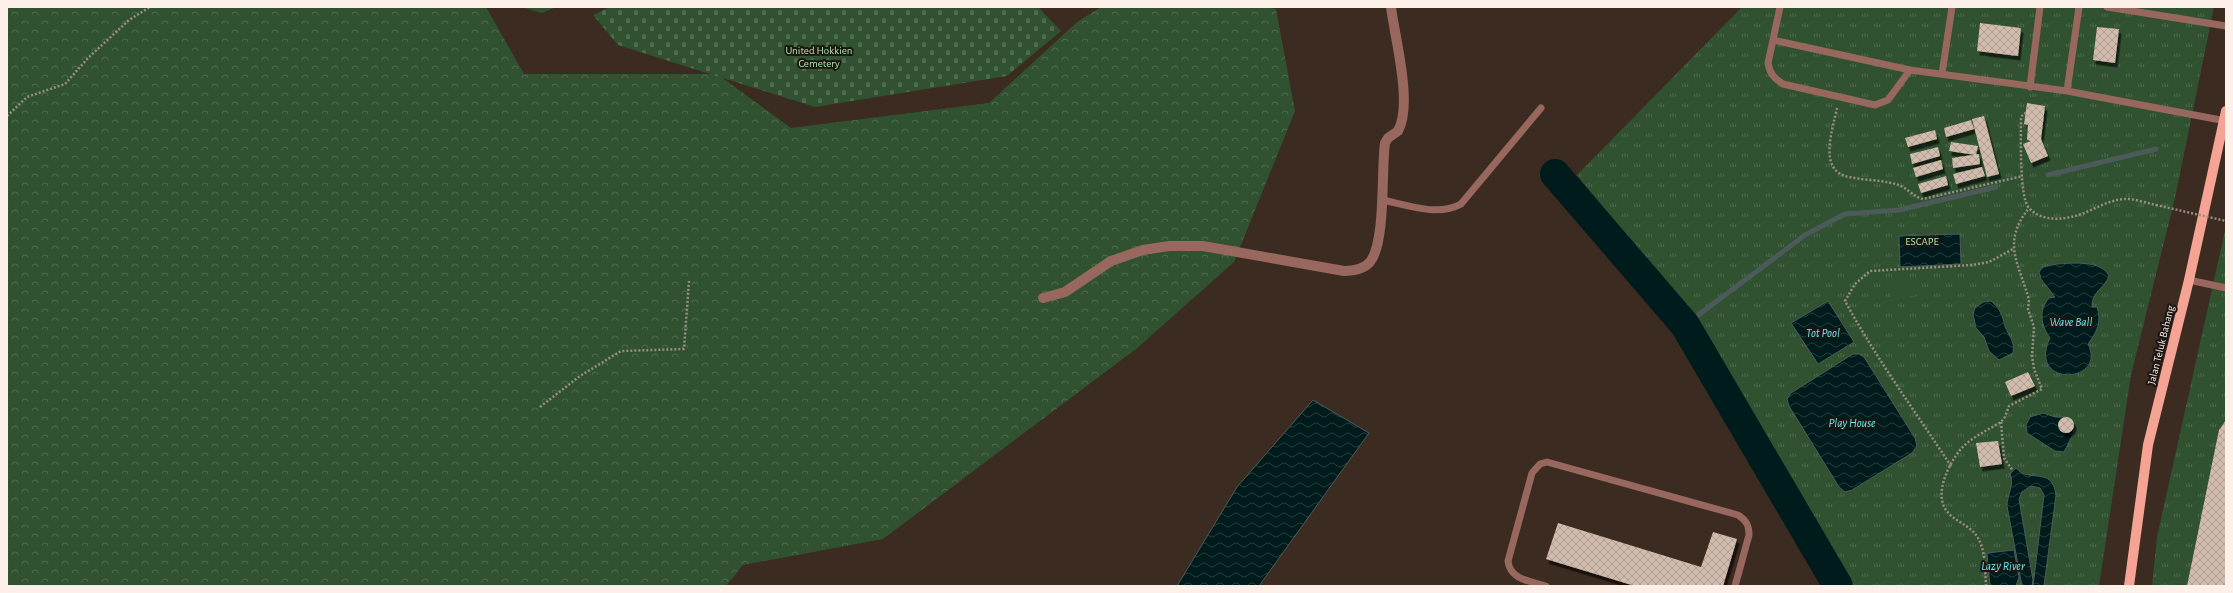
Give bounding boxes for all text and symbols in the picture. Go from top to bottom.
park label: United Hokkien Cemetery [785,45,853,69]
park label: ESCAPE [1905,236,1939,247]
street label: Jalan Teluk Bahang [2146,304,2176,386]
water label: Wave Ball [2050,316,2092,328]
water label: Tot Pool [1806,327,1840,339]
water label: Play House [1828,417,1876,429]
water label: Lazy River [1981,560,2026,572]

